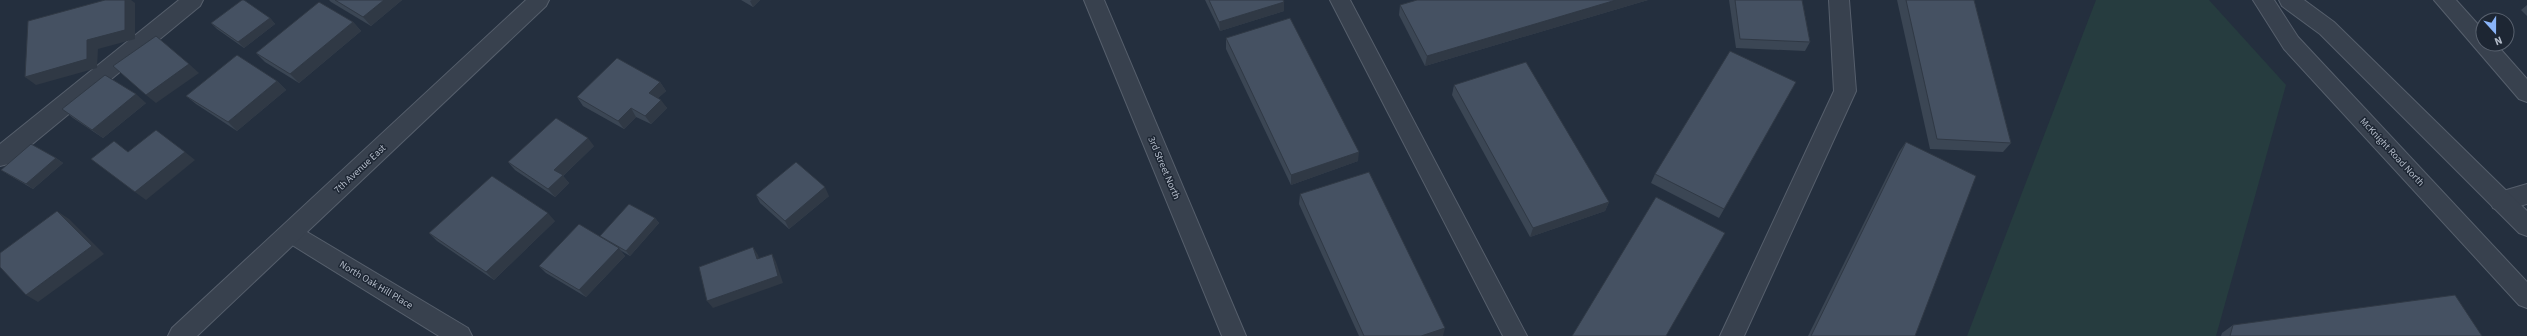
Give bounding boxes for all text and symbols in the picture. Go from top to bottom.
north arrow [2475,12,2515,52]
text: N [2492,33,2505,49]
street label: McKnight Road North [2357,115,2427,189]
street label: 3rd Street North [1144,134,1184,202]
street label: 7th Avenue East [331,141,389,197]
street label: North Oak Hill Place [337,258,415,313]

